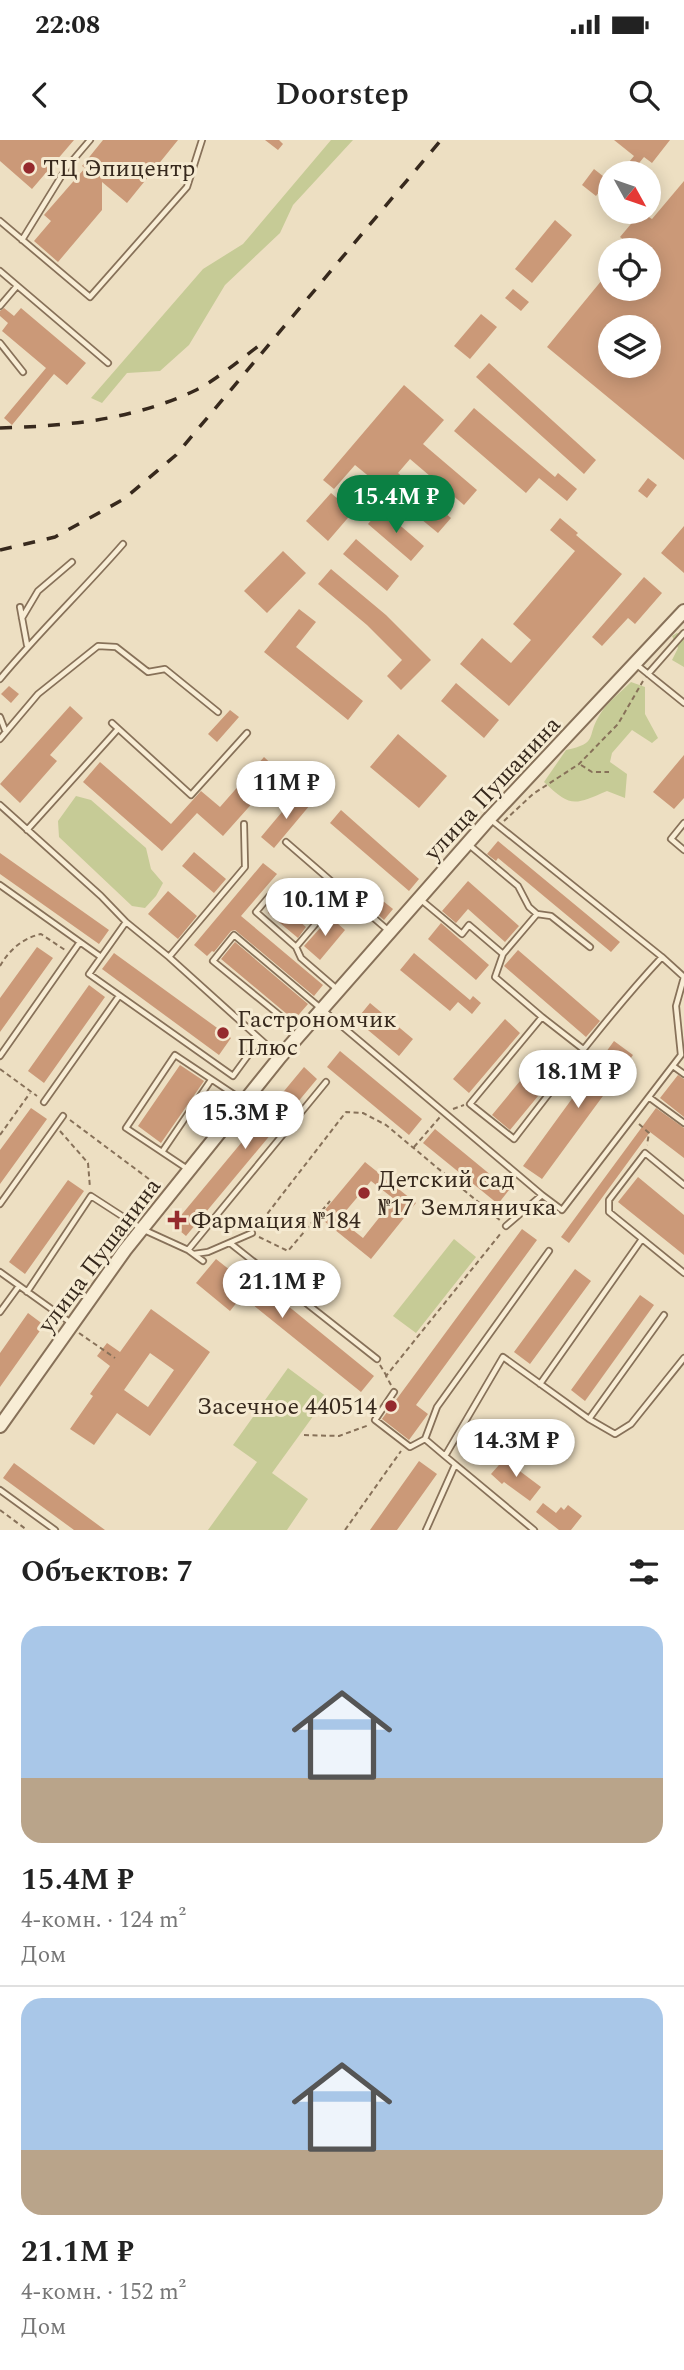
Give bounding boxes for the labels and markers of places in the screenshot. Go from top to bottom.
place label: ТЦ Эпицентр [43,151,195,187]
marker: ТЦ Эпицентр [21,160,37,176]
pin: 15.4M ₽ [331,476,461,535]
pin: 11M ₽ [237,762,335,821]
pin: 10.1M ₽ [260,878,390,938]
place label: Гастрономчик Плюс [237,1002,397,1066]
marker: Гастрономчик Плюс [215,1025,231,1041]
pin: 18.1M ₽ [513,1051,643,1110]
pin: 15.3M ₽ [180,1091,310,1151]
place label: Детский сад №17 Земляничка [378,1162,557,1226]
marker: Детский сад №17 Земляничка [356,1185,372,1201]
place label: Фармация №184 [191,1203,361,1239]
marker: Фармация №184 [169,1212,185,1228]
pin: 21.1M ₽ [217,1260,347,1320]
place label: Засечное 440514 [197,1389,377,1425]
marker: Засечное 440514 [383,1398,399,1414]
pin: 14.3M ₽ [451,1420,581,1479]

